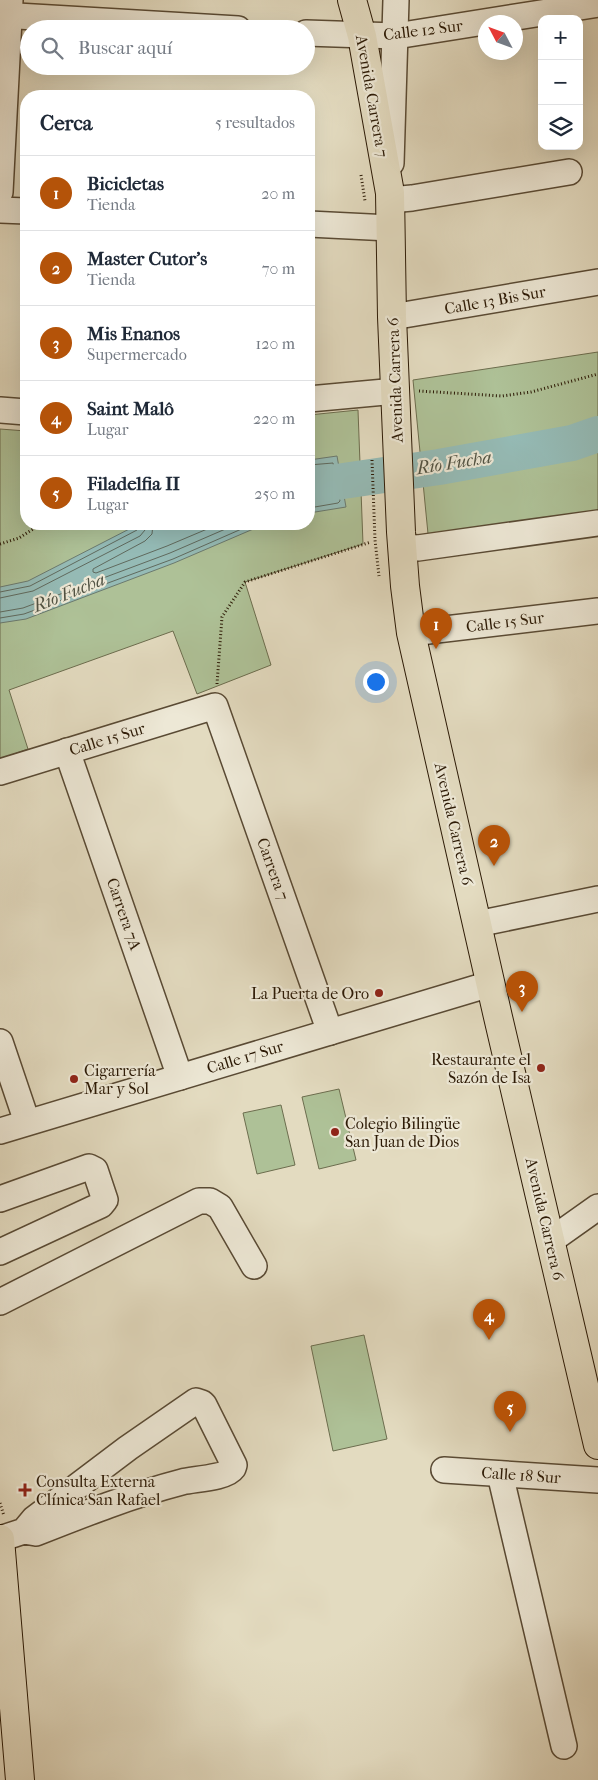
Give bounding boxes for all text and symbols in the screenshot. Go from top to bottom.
north arrow [478,15,523,60]
map controls [538,15,583,150]
button: + [538,15,583,60]
street label: Calle 12 Sur [382,16,464,44]
search box [20,20,315,75]
street label: Avenida Carrera 7 [352,32,392,159]
icon: search [38,34,66,62]
text: Buscar aquí [78,37,172,59]
button: − [538,60,583,105]
button: layers [538,105,583,150]
text: Cerca [40,111,92,135]
text: 5 resultados [215,113,295,132]
text: Bicicletas [87,173,164,195]
text: 1 [53,184,59,203]
text: 20 m [261,184,295,203]
text: Tienda [87,195,135,214]
text: Master Cutor's [87,248,207,270]
text: 2 [52,259,60,278]
text: 70 m [262,259,295,278]
text: Tienda [87,270,135,289]
street label: Calle 13 Bis Sur [443,282,547,318]
street label: Avenida Carrera 6 [383,317,407,444]
text: Mis Enanos [87,323,180,345]
text: 3 [53,334,59,353]
text: 120 m [256,334,295,353]
text: Supermercado [87,345,187,364]
text: Saint Malô [87,398,174,420]
text: 4 [51,409,61,428]
text: 220 m [253,409,295,428]
text: Lugar [87,420,128,439]
water label: Río Fucha [414,447,493,479]
text: Filadelfia II [87,473,180,495]
text: 5 [53,484,59,503]
text: 250 m [254,484,295,503]
text: Lugar [87,495,128,514]
water label: Río Fucha [29,569,108,617]
pin: 1 [420,608,452,649]
street label: Calle 15 Sur [465,608,545,636]
your location [363,669,389,695]
street label: Calle 15 Sur [67,718,147,760]
street label: Avenida Carrera 6 [430,760,477,887]
pin: 2 [478,825,510,866]
street label: Carrera 7 [253,835,293,903]
street label: Carrera 7A [103,875,145,953]
pin: 3 [506,971,538,1012]
place label: La Puerta de Oro [251,984,369,1003]
marker: La Puerta de Oro [373,987,385,999]
street label: Calle 17 Sur [204,1036,286,1078]
place label: Restaurante el Sazón de Isa [431,1050,532,1087]
place label: Cigarrería Mar y Sol [84,1061,156,1098]
marker: Restaurante el Sazón de Isa [535,1062,547,1074]
marker: Cigarrería Mar y Sol [68,1073,80,1085]
place label: Colegio Bilingüe San Juan de Dios [345,1114,460,1151]
marker: Colegio Bilingüe San Juan de Dios [329,1126,341,1138]
street label: Avenida Carrera 6 [521,1155,568,1282]
pin: 4 [473,1299,505,1340]
pin: 5 [494,1391,526,1432]
street label: Calle 18 Sur [481,1463,562,1487]
place label: Consulta Externa Clínica San Rafael [36,1472,161,1509]
marker: Consulta Externa Clínica San Rafael [18,1483,32,1497]

